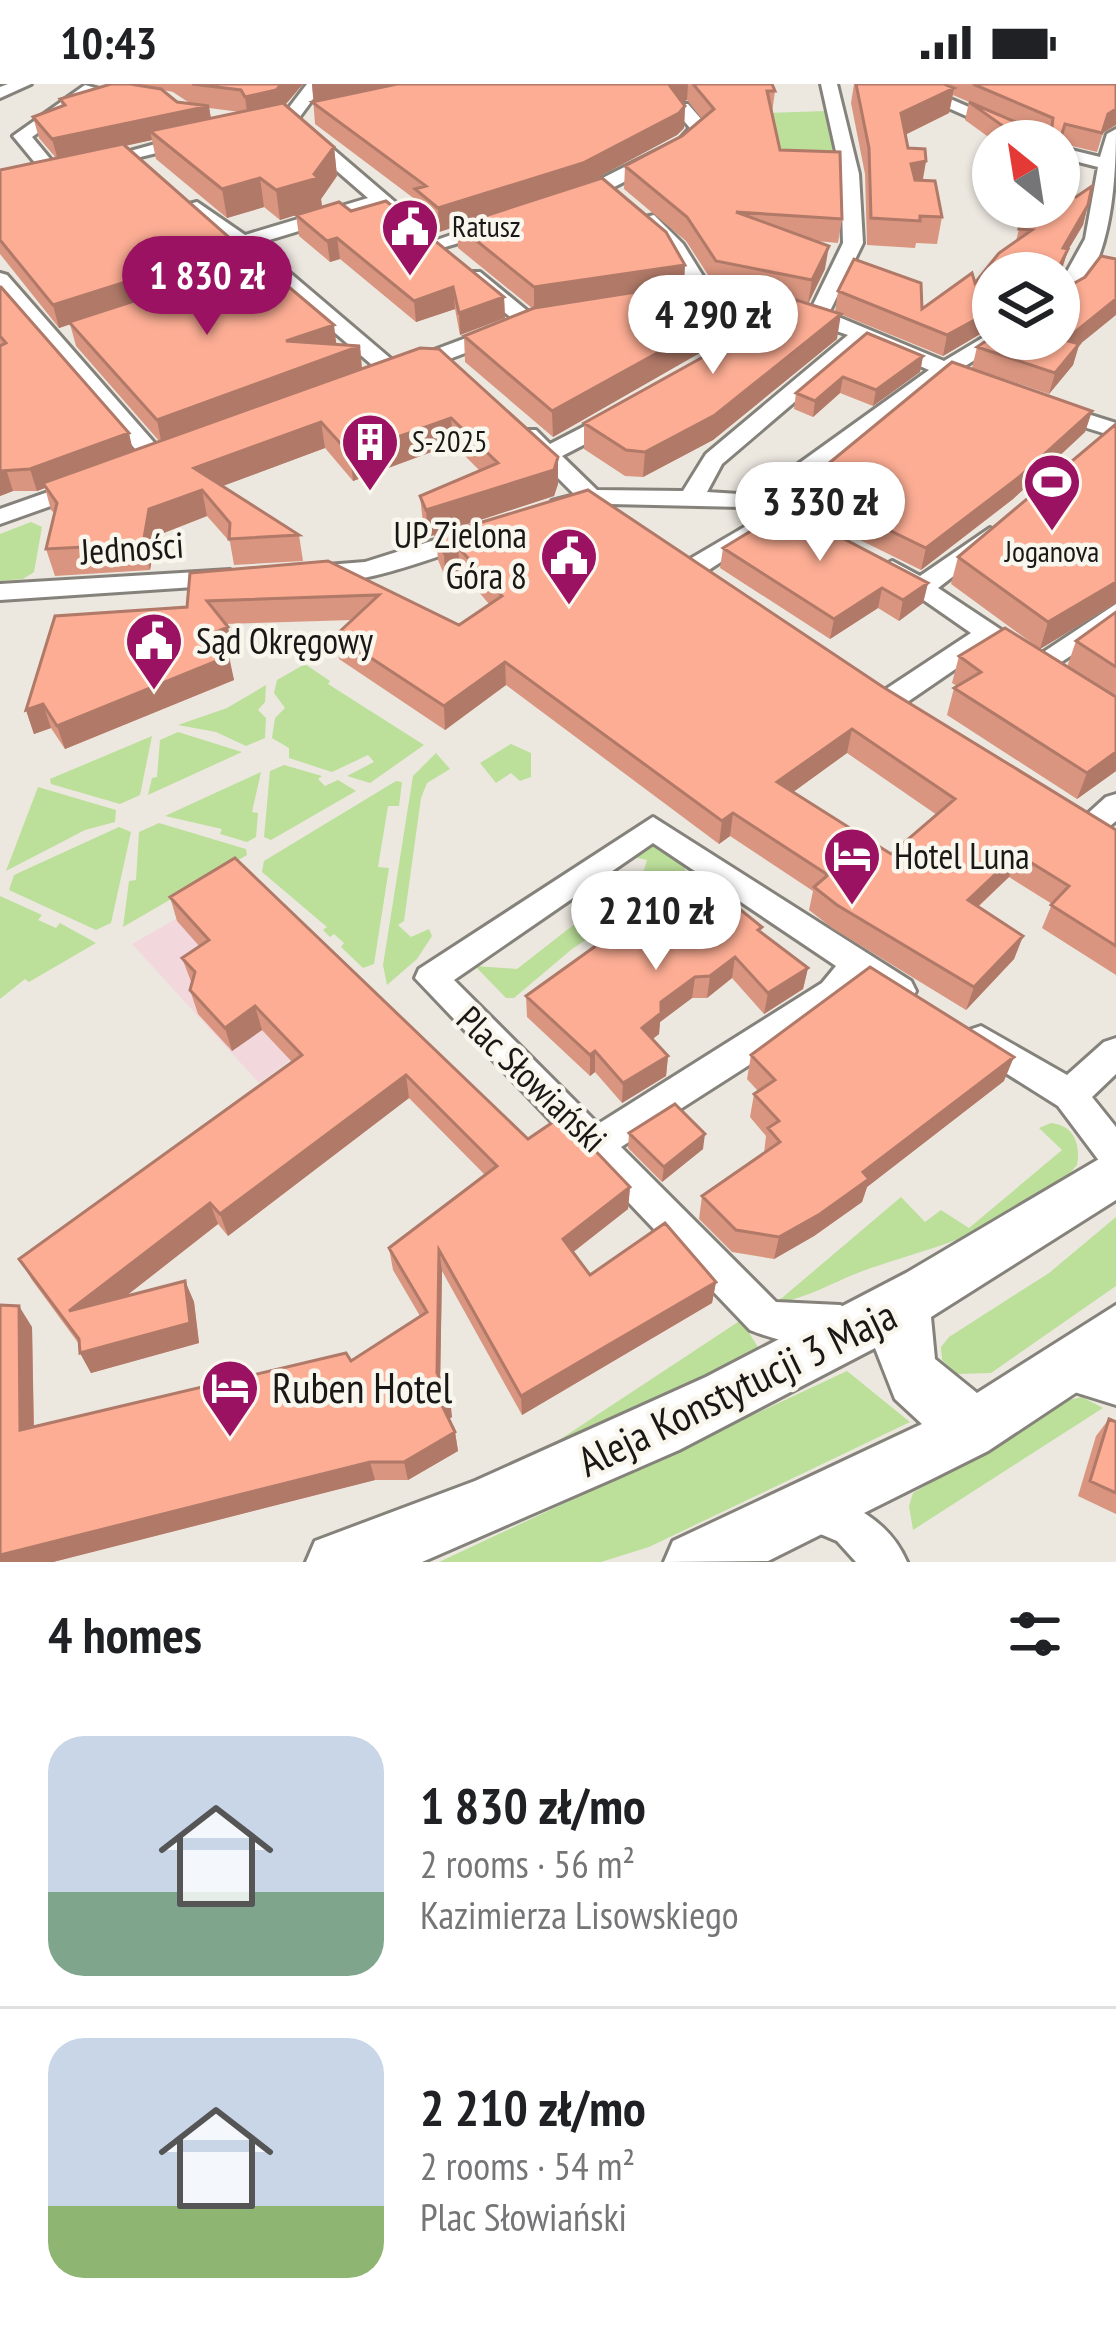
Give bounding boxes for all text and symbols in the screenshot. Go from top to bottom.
text: 10:43 [60,13,157,71]
north arrow [972,120,1080,228]
map controls [972,120,1080,360]
public building icon: Ratusz [379,196,441,278]
place label: Ratusz [452,206,521,245]
pin: 1 830 zł [83,236,331,338]
text: 1 830 zł [149,249,265,300]
button: layers [972,252,1080,360]
pin: 4 290 zł [589,275,837,377]
text: 4 290 zł [655,288,771,339]
building icon: S-2025 [339,411,401,493]
place label: S-2025 [412,421,488,460]
sports icon: Joganova [1021,451,1083,533]
pin: 3 330 zł [696,462,944,564]
text: 3 330 zł [762,475,878,526]
place label: UP Zielona Góra 8 [393,511,527,599]
street label: Jedności [78,520,185,575]
public building icon: UP Zielona Góra 8 [538,525,600,607]
place label: Joganova [1004,531,1099,570]
public building icon: Sąd Okręgowy [123,610,185,692]
place label: Sąd Okręgowy [196,617,373,664]
hotel icon: Hotel Luna [821,825,883,907]
place label: Hotel Luna [894,832,1030,879]
pin: 2 210 zł [532,871,780,973]
text: 2 210 zł [598,884,714,935]
street label: Plac Słowiański [447,995,617,1162]
street label: Aleja Konstytucji 3 Maja [568,1287,905,1488]
hotel icon: Ruben Hotel [199,1357,261,1439]
place label: Ruben Hotel [272,1360,453,1415]
text: 4 homes [48,1601,202,1667]
icon: filters [1002,1601,1068,1667]
text: 1 830 zł/mo [420,1772,646,1838]
icon: home [144,1784,288,1928]
text: 2 rooms · 56 m² [420,1838,635,1889]
text: Kazimierza Lisowskiego [420,1889,739,1940]
text: 2 210 zł/mo [420,2074,646,2140]
icon: home [144,2086,288,2230]
text: 2 rooms · 54 m² [420,2140,635,2191]
text: Plac Słowiański [420,2191,627,2242]

